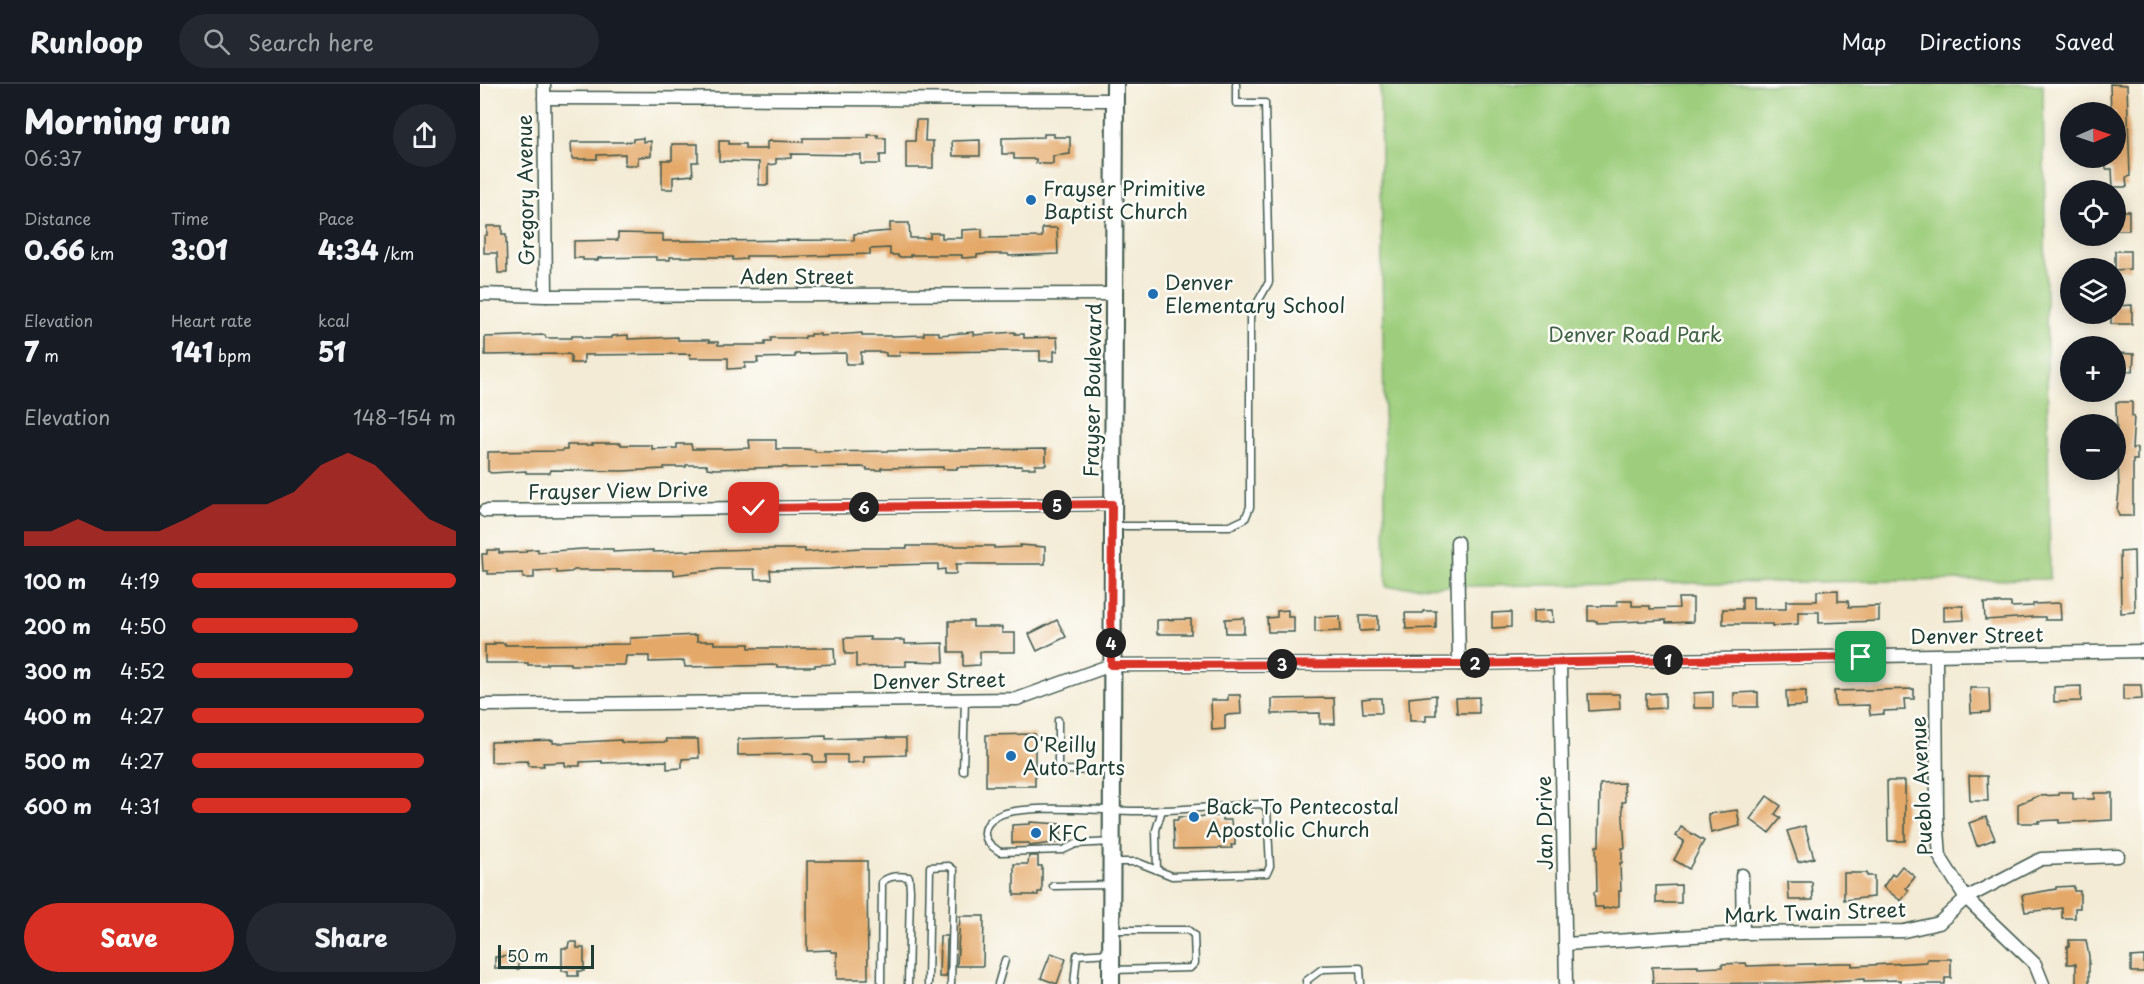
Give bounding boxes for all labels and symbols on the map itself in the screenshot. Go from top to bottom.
north arrow [2060,102,2126,168]
street label: Gregory Avenue [509,114,541,266]
place label: Frayser Primitive Baptist Church [1043,173,1206,226]
marker: Frayser Primitive Baptist Church [1024,193,1038,207]
street label: Aden Street [740,261,854,291]
place label: Denver Elementary School [1165,267,1345,320]
marker: Denver Elementary School [1146,287,1160,301]
street label: Frayser Boulevard [1075,303,1109,477]
park label: Denver Road Park [1548,319,1722,349]
street label: Frayser View Drive [528,473,708,507]
pin [728,482,779,533]
pin: 5 [1042,490,1072,520]
pin: 6 [849,492,879,522]
street label: Denver Street [1910,619,2044,651]
pin: 4 [1096,628,1126,658]
pin [1835,631,1886,682]
pin: 1 [1653,645,1683,675]
pin: 2 [1460,648,1490,678]
pin: 3 [1267,649,1297,679]
street label: Denver Street [872,664,1006,696]
street label: Pueblo Avenue [1902,716,1940,856]
place label: O'Reilly Auto Parts [1023,729,1125,782]
marker: O'Reilly Auto Parts [1004,749,1018,763]
street label: Jan Drive [1528,776,1560,870]
place label: Back To Pentecostal Apostolic Church [1206,791,1399,844]
marker: Back To Pentecostal Apostolic Church [1187,810,1201,824]
place label: KFC [1048,818,1088,848]
marker: KFC [1029,826,1043,840]
street label: Mark Twain Street [1724,894,1906,930]
scale bar [498,942,594,970]

